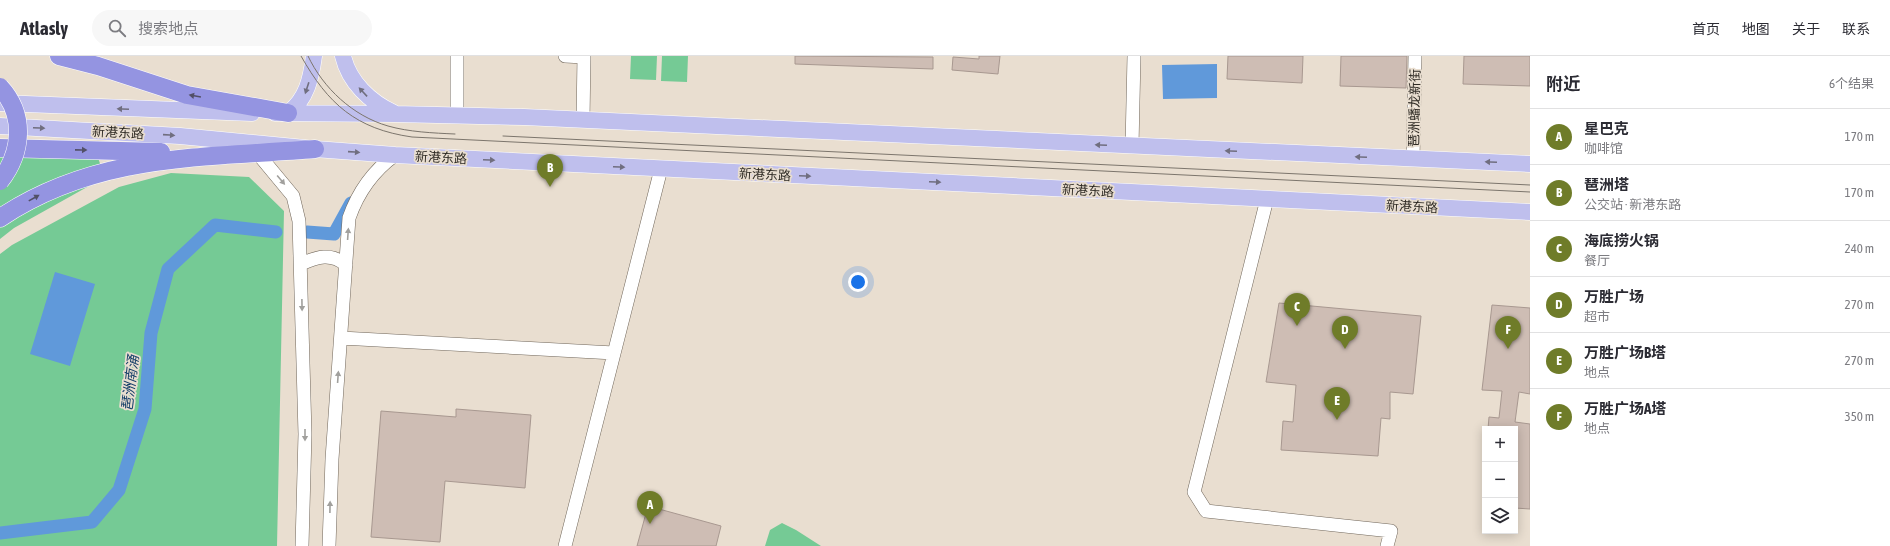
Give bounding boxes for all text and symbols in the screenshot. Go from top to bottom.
search box [92,10,372,46]
text: Atlasly [20,17,68,39]
icon: search [106,17,128,39]
text: 搜索地点 [138,20,198,37]
text: 首页 [1692,21,1720,37]
text: 地图 [1742,21,1770,37]
text: 关于 [1792,21,1820,37]
text: 联系 [1842,21,1870,37]
street label: 琶洲蟠龙新街 [1406,69,1423,147]
text: 附近 [1546,74,1580,94]
text: 6个结果 [1829,76,1874,91]
one-way arrow [304,82,310,94]
one-way arrow [359,86,368,97]
one-way arrow [188,93,201,99]
one-way arrow [117,105,129,112]
text: 星巴克 [1584,120,1629,137]
street label: 新港东路 [92,124,144,141]
one-way arrow [33,125,45,132]
text: A [1556,129,1562,144]
text: 170 m [1845,129,1874,144]
one-way arrow [163,132,175,139]
text: 咖啡馆 [1584,141,1623,156]
one-way arrow [1094,142,1107,148]
one-way arrow [75,147,88,153]
one-way arrow [348,148,360,155]
one-way arrow [1224,148,1237,154]
street label: 新港东路 [415,149,467,166]
pin: B [537,154,563,187]
one-way arrow [1354,154,1367,160]
one-way arrow [483,156,495,163]
one-way arrow [1485,159,1497,166]
one-way arrow [613,163,625,170]
street label: 新港东路 [739,166,791,183]
one-way arrow [799,173,812,179]
one-way arrow [277,175,286,185]
text: 琶洲塔 [1584,176,1629,193]
one-way arrow [929,179,942,185]
street label: 新港东路 [1062,182,1114,199]
text: B [1556,185,1562,200]
text: 170 m [1845,185,1874,200]
one-way arrow [28,194,39,201]
text: 公交站 · 新港东路 [1584,197,1681,212]
street label: 新港东路 [1386,198,1438,215]
one-way arrow [344,228,351,240]
text: 海底捞火锅 [1584,232,1659,249]
text: C [1556,241,1562,256]
text: 240 m [1845,241,1874,256]
text: 餐厅 [1584,253,1610,268]
your location [848,272,868,292]
text: 万胜广场 [1584,288,1644,305]
pin: C [1284,293,1310,326]
text: D [1555,297,1563,312]
text: 270 m [1845,297,1874,312]
one-way arrow [299,299,305,312]
text: 超市 [1584,309,1610,324]
pin: D [1332,316,1358,349]
pin: F [1495,316,1521,349]
text: 万胜广场B塔 [1584,344,1666,361]
water label: 琶洲南涌 [119,352,142,412]
text: E [1556,353,1562,368]
text: 270 m [1845,353,1874,368]
text: 地点 [1584,365,1610,380]
one-way arrow [335,371,342,383]
pin: E [1324,387,1350,420]
text: 万胜广场A塔 [1584,400,1666,417]
text: F [1556,409,1562,424]
text: 350 m [1845,409,1874,424]
text: 地点 [1584,421,1610,436]
map controls [1482,426,1518,534]
button: + [1482,426,1518,462]
one-way arrow [302,429,308,442]
button: − [1482,462,1518,498]
pin: A [637,491,663,524]
button: layers [1482,498,1518,534]
one-way arrow [327,500,333,513]

